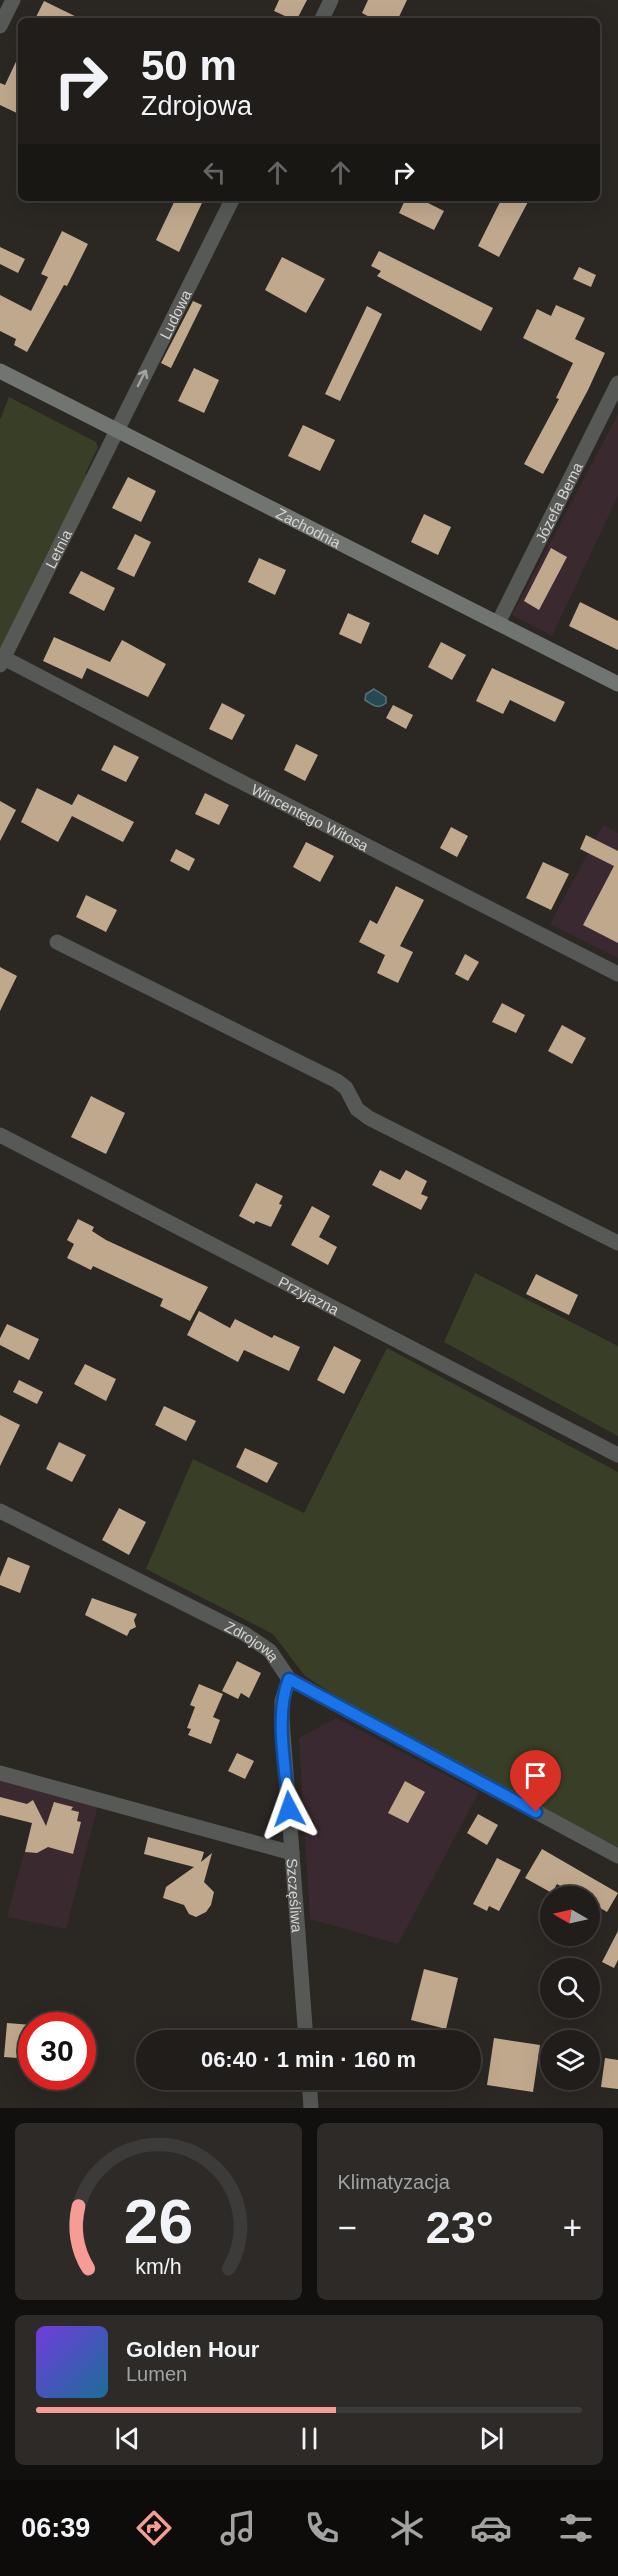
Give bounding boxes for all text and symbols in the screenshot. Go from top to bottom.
icon: right [42,42,120,120]
text: 50 m [141,42,237,89]
text: Zdrojowa [141,91,252,121]
icon: left [198,156,231,189]
icon: ahead [261,156,294,189]
icon: ahead [324,156,357,189]
icon: right [387,156,420,189]
street label: Ludowa [156,286,195,342]
one-way arrow [137,370,149,388]
street label: Józefa Bema [531,459,586,545]
street label: Zachodnia [274,504,344,551]
street label: Letnia [41,526,75,571]
street label: Wincentego Witosa [249,780,372,854]
street label: Przyjazna [276,1272,343,1318]
street label: Zdrojowa [222,1617,283,1665]
pin [510,1750,561,1812]
icon: arrive [519,1759,552,1792]
position arrow [257,1777,321,1841]
street label: Szczęśliwa [284,1858,306,1934]
north arrow [540,1886,600,1946]
map controls [540,1886,600,2090]
button: search [540,1958,600,2018]
speed limit sign: 30 [18,2012,96,2090]
button: layers [540,2030,600,2090]
text: 06:40 · 1 min · 160 m [201,2047,416,2072]
text: Klimatyzacja [338,2171,450,2193]
text: 26 [124,2187,193,2256]
text: 23° [426,2202,494,2253]
text: − [338,2209,357,2246]
text: + [563,2209,582,2246]
text: km/h [135,2255,181,2279]
text: Golden Hour [126,2337,259,2362]
text: Lumen [126,2363,187,2385]
icon: previous [111,2422,144,2455]
icon: pause [293,2422,326,2455]
icon: next [475,2422,508,2455]
icon: directions [133,2507,175,2549]
icon: music [217,2507,259,2549]
icon: phone [301,2507,343,2549]
icon: climate [386,2507,428,2549]
icon: car [470,2507,512,2549]
icon: filters [555,2507,597,2549]
text: 06:39 [21,2513,90,2543]

